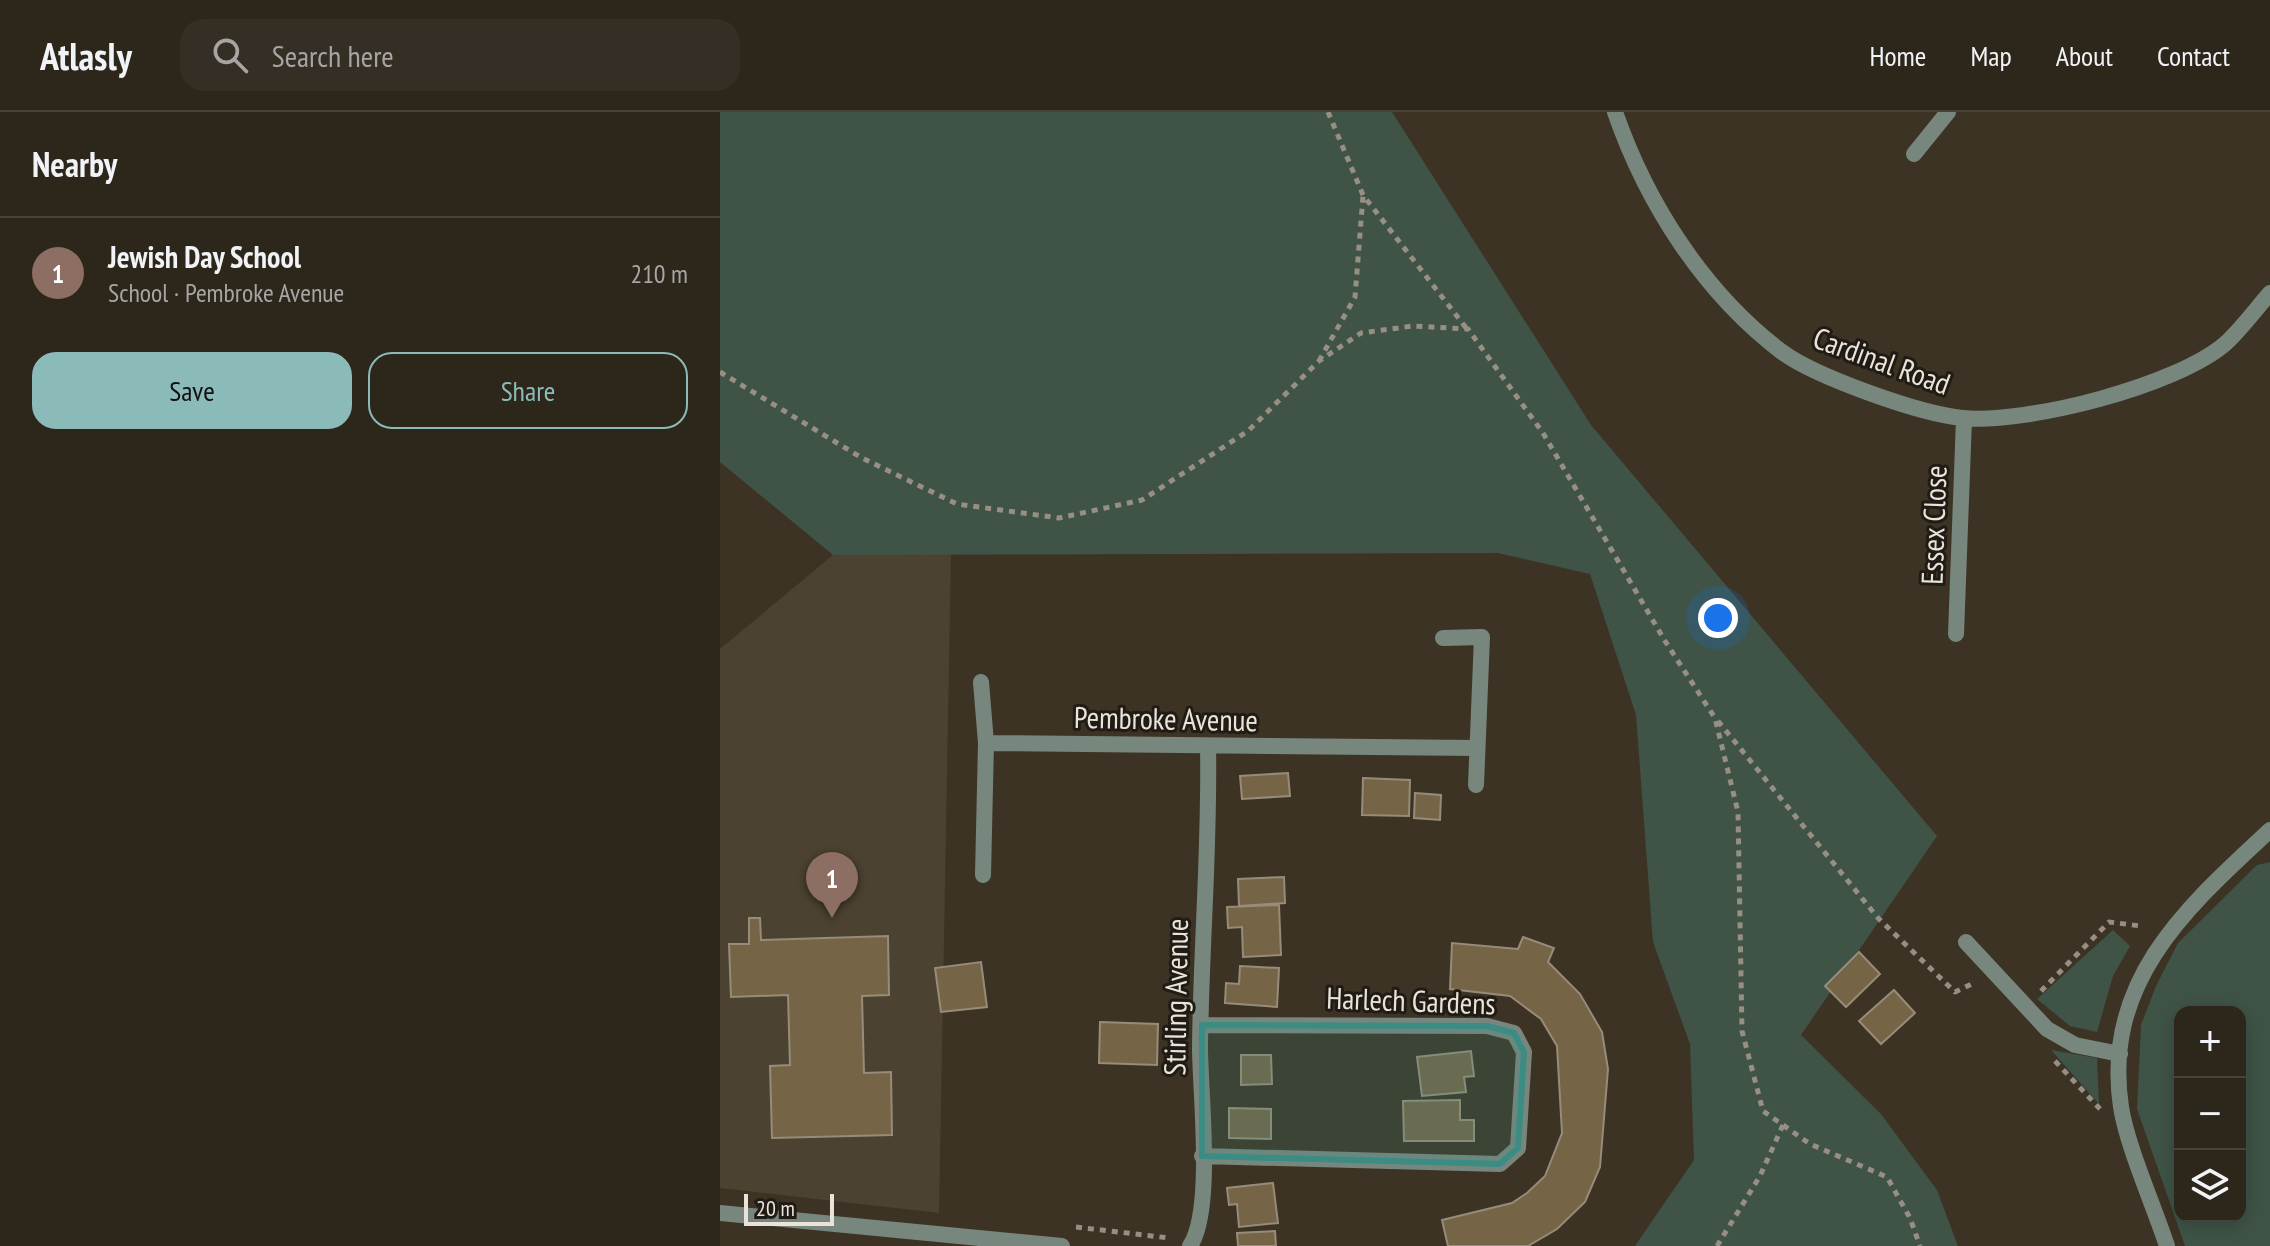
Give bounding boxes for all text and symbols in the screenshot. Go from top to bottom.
search box [180,19,740,91]
text: Atlasly [40,31,132,80]
icon: search [208,33,252,77]
text: Search here [272,36,394,75]
text: Home [1870,37,1926,74]
text: Map [1970,37,2012,74]
text: About [2056,37,2113,74]
text: Contact [2157,37,2230,74]
text: Nearby [32,142,117,186]
text: Jewish Day School [108,237,301,276]
text: 1 [52,257,64,290]
text: 210 m [630,257,688,290]
text: School · Pembroke Avenue [108,276,344,309]
street label: Cardinal Road [1808,317,1956,403]
button: Save [32,352,352,429]
button: Share [368,352,688,429]
street label: Essex Close [1911,465,1955,585]
your location [1698,598,1738,638]
street label: Pembroke Avenue [1074,697,1258,739]
pin: 1 [806,852,858,918]
street label: Stirling Avenue [1154,918,1196,1076]
street label: Harlech Gardens [1326,978,1496,1022]
map controls [2174,1006,2246,1222]
button: + [2174,1006,2246,1078]
button: − [2174,1078,2246,1150]
button: layers [2174,1150,2246,1222]
scale bar [744,1190,834,1226]
text: 20 m [756,1194,795,1222]

